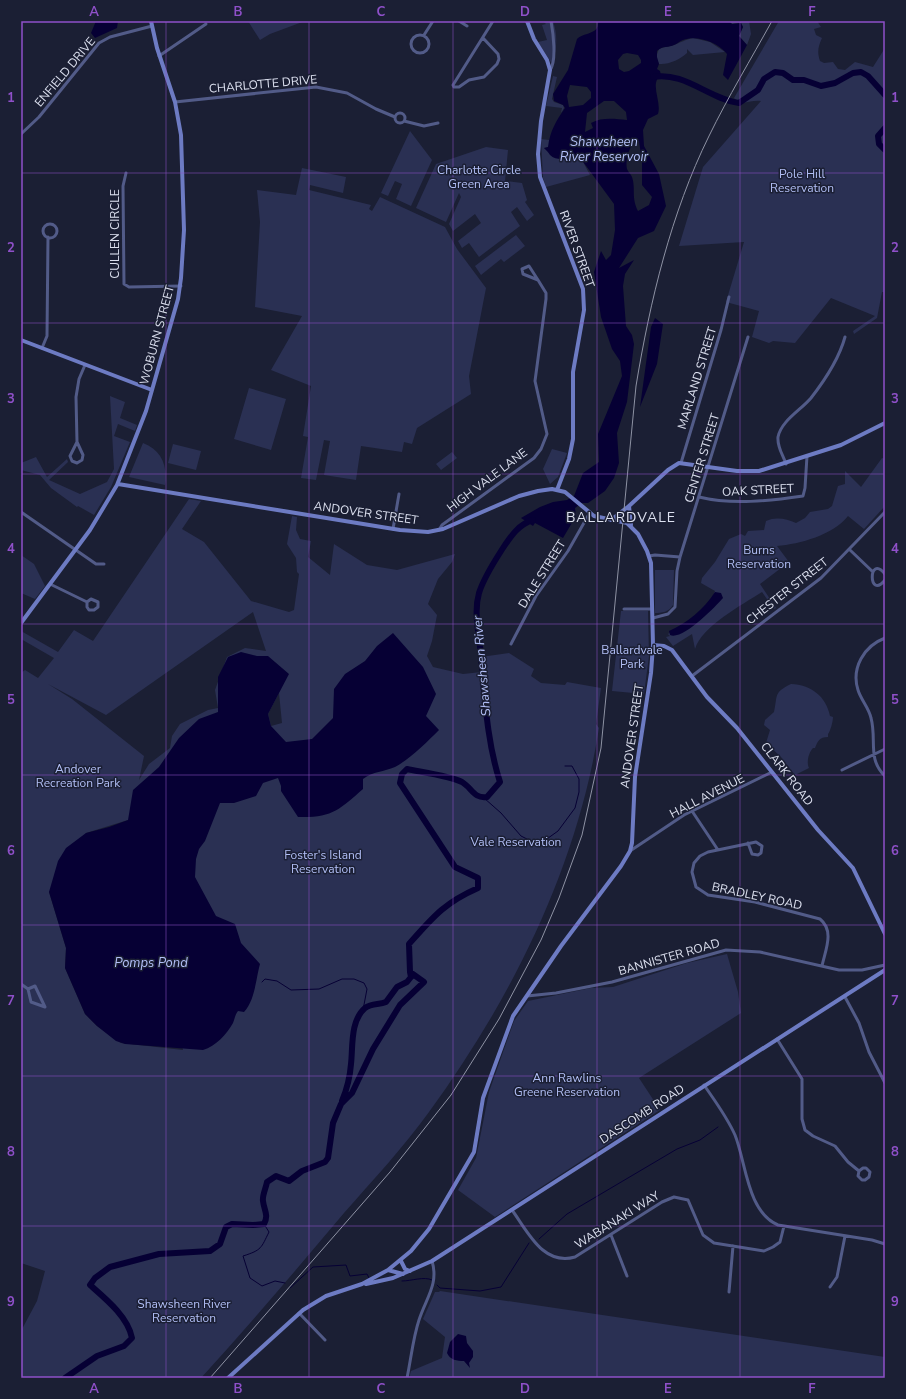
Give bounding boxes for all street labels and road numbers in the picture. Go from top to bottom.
street label: ENFIELD DRIVE [31,34,99,110]
street label: CHARLOTTE DRIVE [208,71,318,97]
street label: CULLEN CIRCLE [107,189,123,279]
street label: RIVER STREET [556,208,599,291]
street label: WOBURN STREET [136,283,178,387]
street label: MARLAND STREET [674,324,720,431]
street label: CENTER STREET [681,411,723,505]
street label: HIGH VALE LANE [443,444,531,516]
street label: OAK STREET [722,480,795,500]
street label: ANDOVER STREET [313,498,420,528]
street label: DALE STREET [515,536,570,611]
street label: CHESTER STREET [743,553,832,628]
street label: ANDOVER STREET [617,682,647,789]
street label: CLARK ROAD [757,739,817,809]
street label: HALL AVENUE [667,770,747,822]
street label: BRADLEY ROAD [710,879,804,913]
street label: BANNISTER ROAD [616,935,722,979]
street label: DASCOMB ROAD [597,1081,688,1147]
street label: WABANAKI WAY [572,1187,663,1252]

